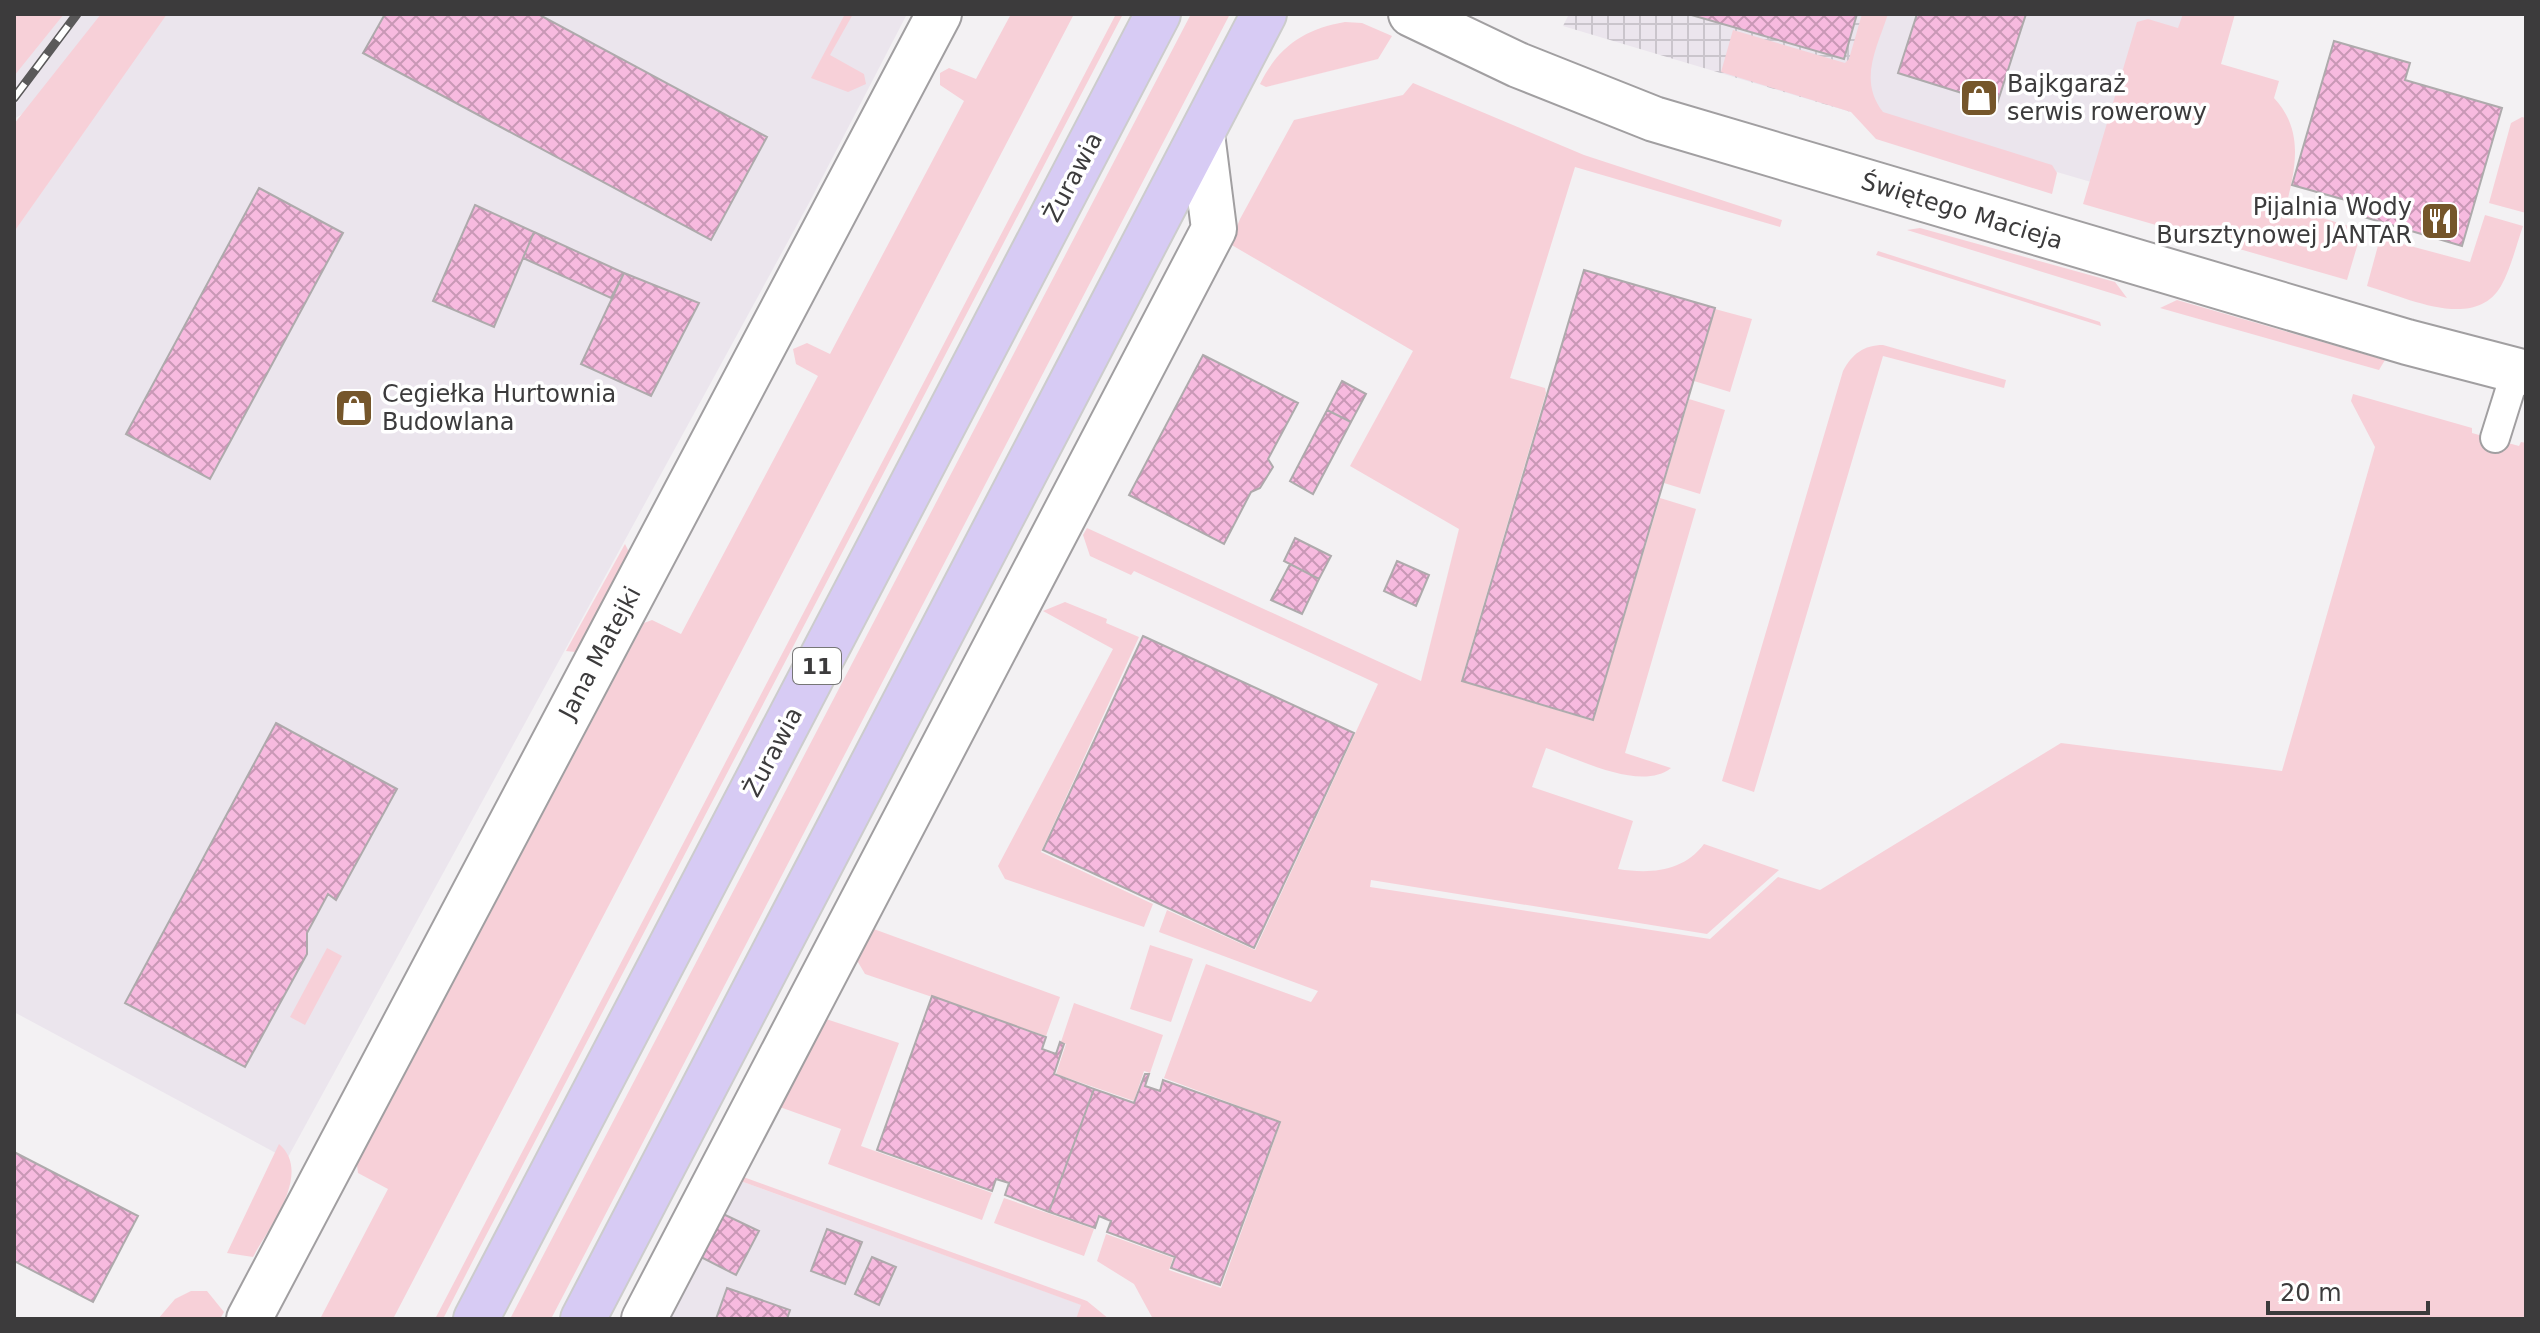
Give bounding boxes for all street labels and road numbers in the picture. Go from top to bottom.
street label: Żurawia [1037,127,1108,226]
street label: Świętego Macieja [1858,165,2067,255]
street label: Jana Matejki [552,582,647,726]
road number: 11 [793,648,841,684]
street label: Żurawia [737,702,808,801]

